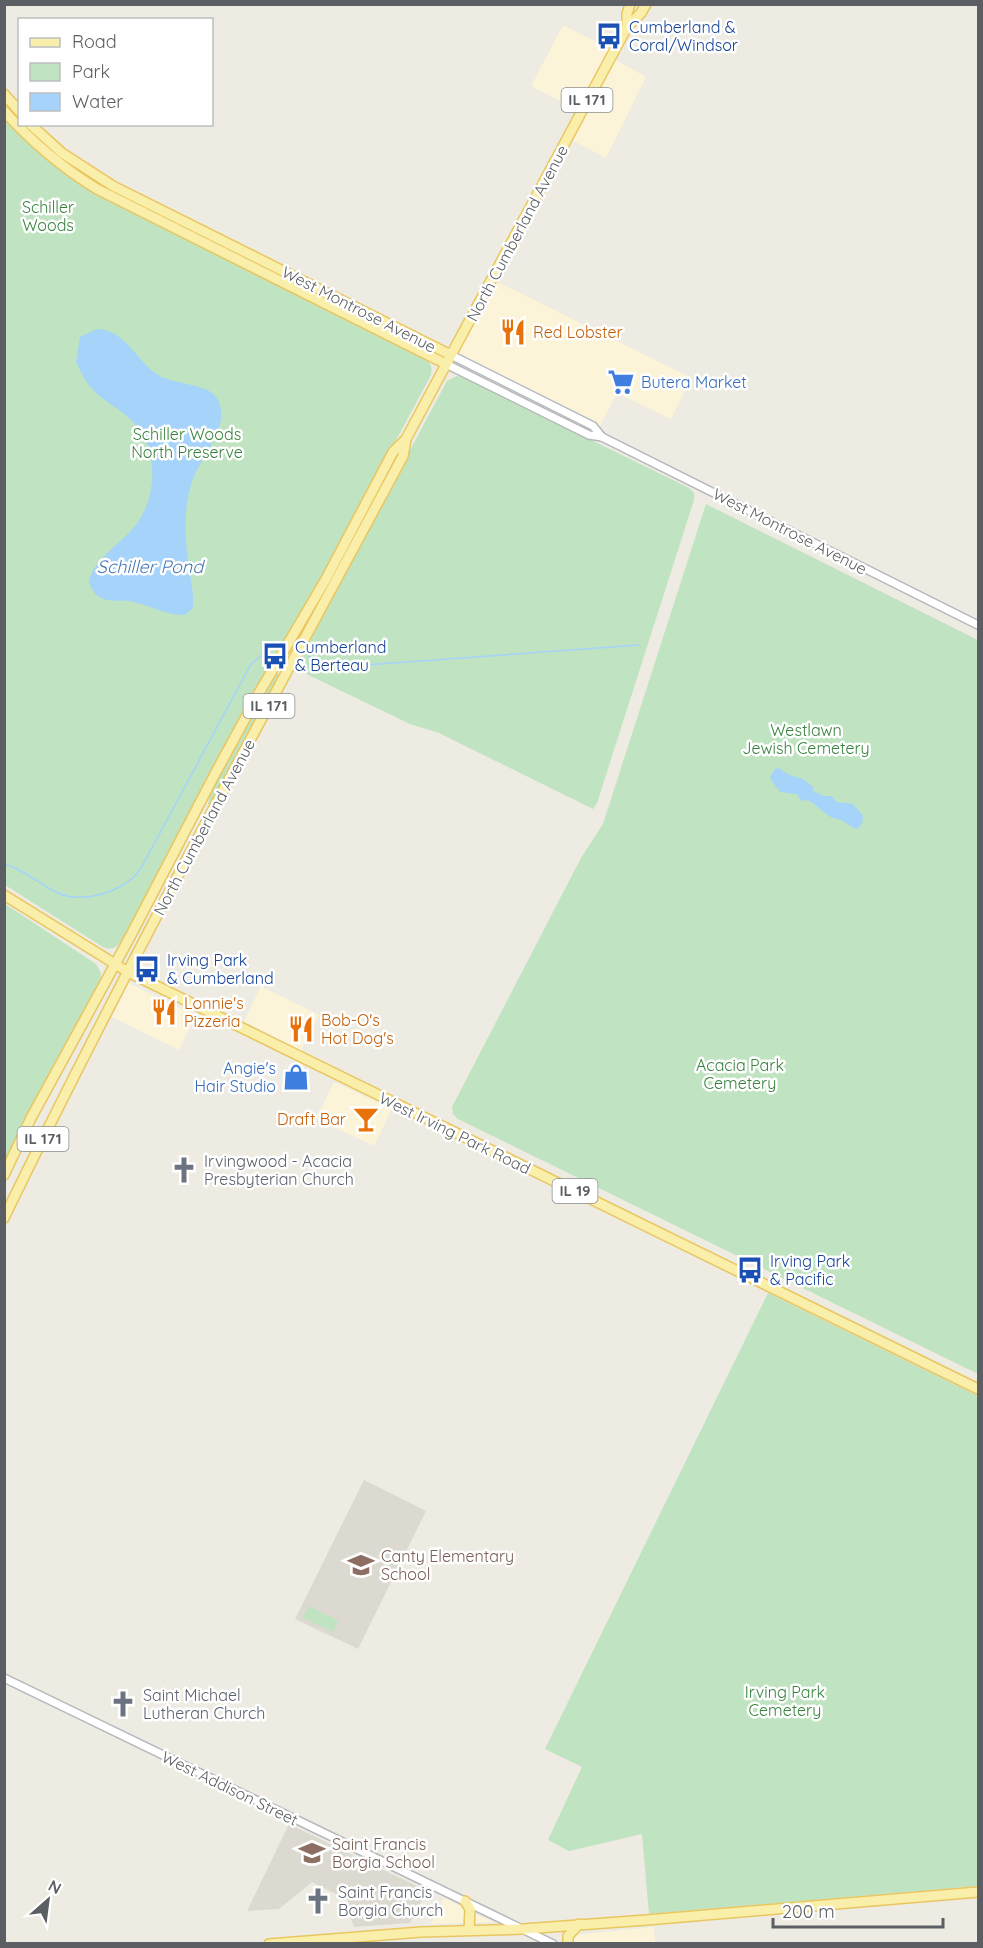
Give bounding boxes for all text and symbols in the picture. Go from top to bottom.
place label: Cumberland & Coral/Windsor [629,17,738,55]
legend [18,18,213,126]
bus stop icon: Cumberland & Coral/Windsor [594,21,624,51]
text: Road [72,30,117,53]
text: Park [72,60,110,83]
road number: IL 171 [562,88,612,112]
text: Water [72,90,123,113]
street label: North Cumberland Avenue [462,141,572,325]
park label: Schiller Woods [22,197,74,235]
street label: West Montrose Avenue [279,261,439,357]
restaurant icon: Red Lobster [498,317,528,347]
place label: Red Lobster [533,322,623,342]
supermarket icon: Butera Market [606,367,636,397]
place label: Butera Market [641,372,747,392]
park label: Schiller Woods North Preserve [131,424,243,462]
street label: West Montrose Avenue [710,483,870,579]
water label: Schiller Pond [97,555,205,578]
place label: Cumberland & Berteau [295,637,386,675]
bus stop icon: Cumberland & Berteau [260,641,290,671]
road number: IL 171 [244,694,294,718]
park label: Westlawn Jewish Cemetery [742,720,870,758]
street label: North Cumberland Avenue [149,735,259,919]
place label: Irving Park & Cumberland [167,950,274,988]
bus stop icon: Irving Park & Cumberland [132,954,162,984]
place label: Lonnie's Pizzeria [184,993,244,1031]
restaurant icon: Lonnie's Pizzeria [149,997,179,1027]
place label: Bob-O's Hot Dog's [321,1010,394,1048]
restaurant icon: Bob-O's Hot Dog's [286,1014,316,1044]
park label: Acacia Park Cemetery [696,1055,784,1093]
place label: Angie's Hair Studio [195,1058,276,1096]
shop icon: Angie's Hair Studio [281,1062,311,1092]
street label: West Irving Park Road [376,1088,534,1178]
bar icon: Draft Bar [351,1104,381,1134]
place label: Draft Bar [277,1109,346,1129]
road number: IL 171 [18,1127,68,1151]
place label: Irvingwood - Acacia Presbyterian Church [204,1151,354,1189]
church icon: Irvingwood - Acacia Presbyterian Church [169,1155,199,1185]
road number: IL 19 [552,1179,598,1203]
place label: Irving Park & Pacific [770,1251,850,1289]
bus stop icon: Irving Park & Pacific [735,1255,765,1285]
place label: Canty Elementary School [381,1546,514,1584]
school or university icon: Canty Elementary School [346,1550,376,1580]
park label: Irving Park Cemetery [745,1682,825,1720]
place label: Saint Michael Lutheran Church [143,1685,265,1723]
church icon: Saint Michael Lutheran Church [108,1689,138,1719]
street label: West Addison Street [159,1746,301,1830]
place label: Saint Francis Borgia School [332,1834,435,1872]
school or university icon: Saint Francis Borgia School [297,1838,327,1868]
north arrow [18,1870,78,1930]
text: N [45,1875,65,1898]
place label: Saint Francis Borgia Church [338,1882,443,1920]
church icon: Saint Francis Borgia Church [303,1886,333,1916]
scale bar [773,1891,942,1929]
text: 200 m [782,1900,835,1923]

